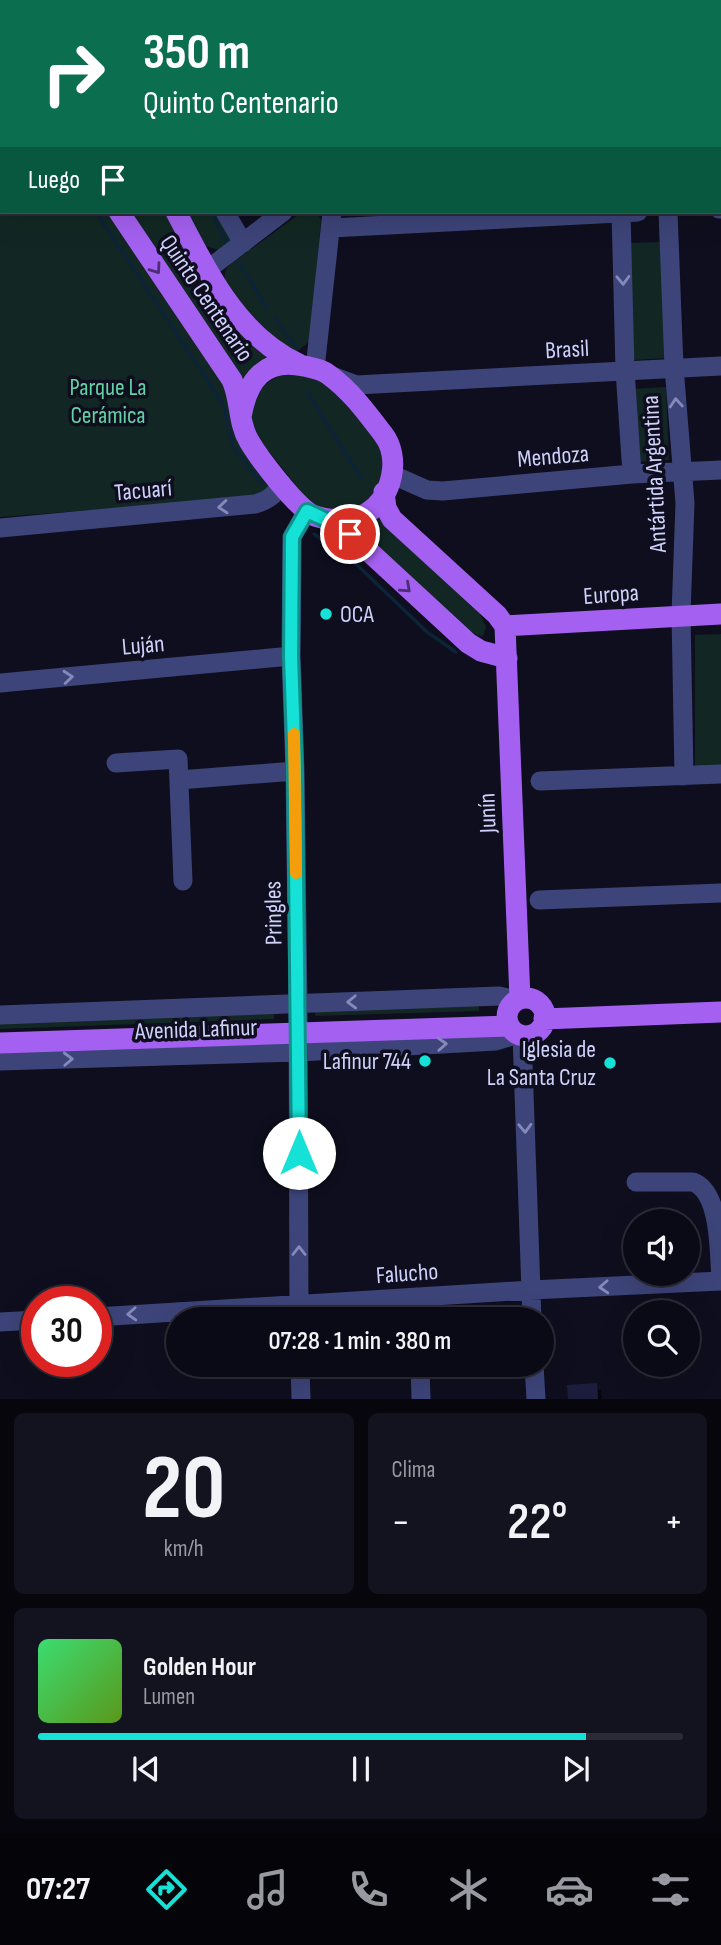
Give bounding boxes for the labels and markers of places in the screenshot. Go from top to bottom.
pin [320,504,380,564]
place label: OCA [340,600,374,629]
marker: OCA [318,606,334,622]
place label: Iglesia de La Santa Cruz [487,1035,596,1092]
place label: Lafinur 744 [323,1047,411,1076]
marker: Lafinur 744 [417,1053,433,1069]
marker: Iglesia de La Santa Cruz [602,1055,618,1071]

